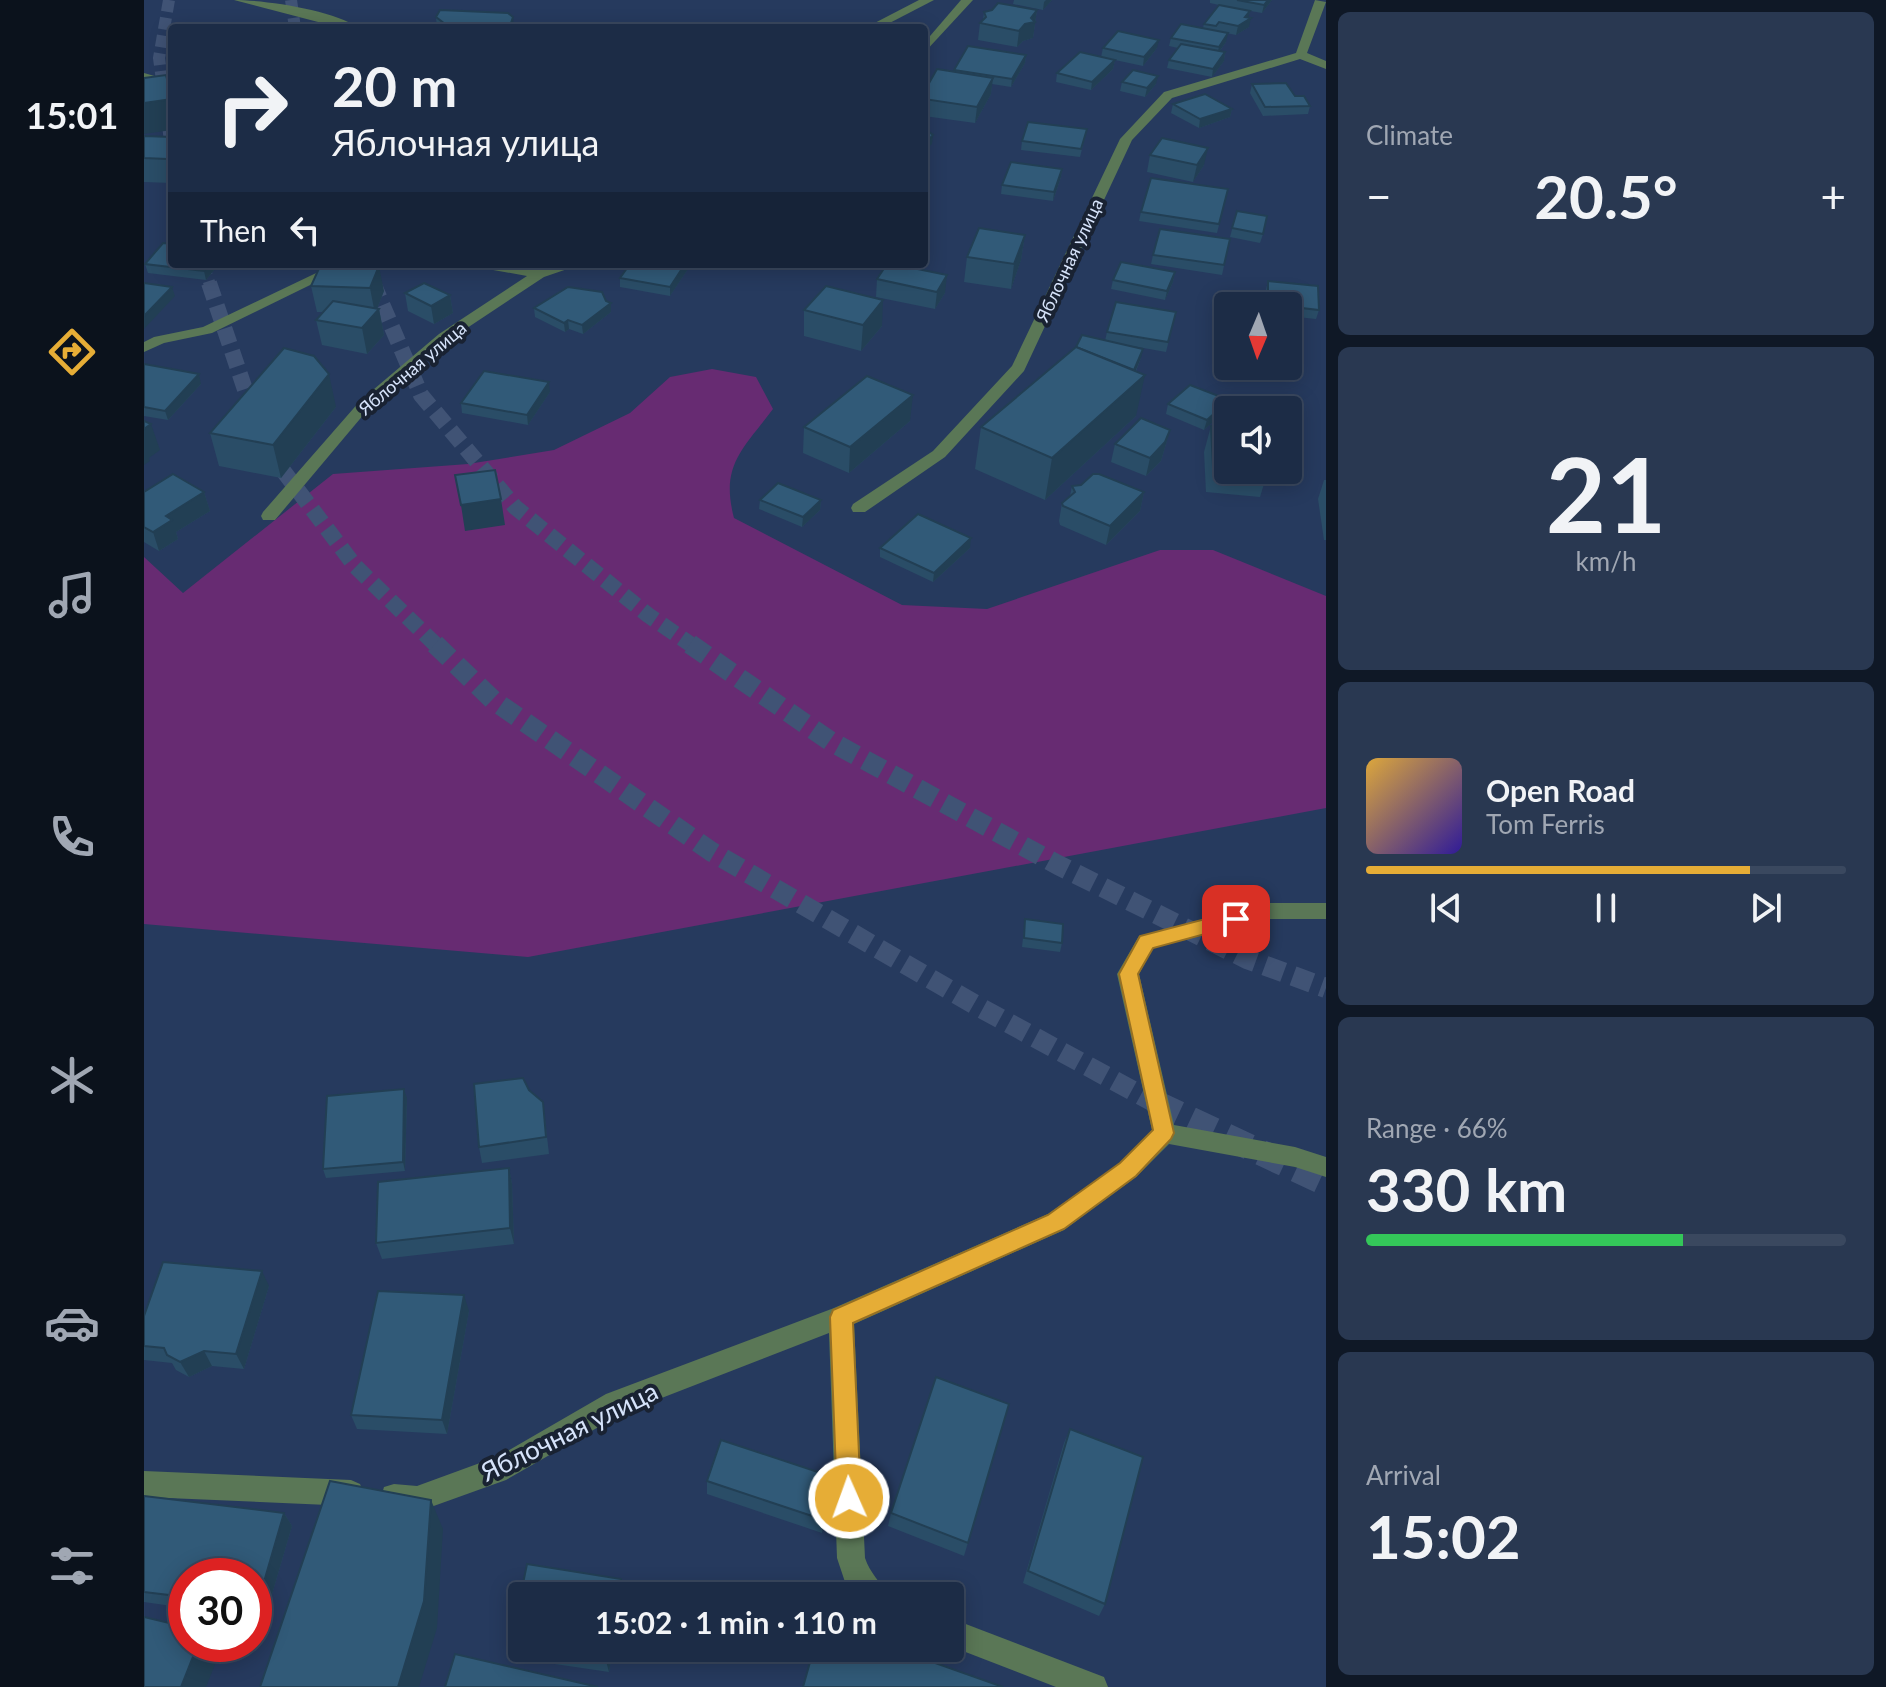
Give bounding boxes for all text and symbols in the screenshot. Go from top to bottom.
text: 20 m [332,52,457,119]
icon: right [200,56,304,160]
text: 15:01 [26,93,118,137]
text: Climate [1366,119,1453,151]
text: Яблочная улица [332,120,600,164]
text: 20.5° [1534,160,1678,232]
text: − [1366,170,1392,222]
text: + [1820,170,1846,222]
street label: Яблочная улица [1030,195,1107,326]
icon: left [283,208,327,252]
text: Then [200,212,267,248]
north arrow [1214,292,1302,380]
map controls [1214,292,1302,484]
street label: Яблочная улица [353,317,470,420]
icon: directions [44,324,100,380]
button: sound [1214,396,1302,484]
text: 21 [1546,430,1666,555]
text: km/h [1576,545,1636,577]
icon: music [44,567,100,623]
text: Open Road [1486,772,1635,808]
text: Tom Ferris [1486,808,1605,840]
icon: phone [44,809,100,865]
pin [1202,885,1270,953]
icon: previous [1424,886,1468,930]
icon: pause [1584,886,1628,930]
icon: next [1744,886,1788,930]
icon: arrive [1214,897,1258,941]
icon: climate [44,1052,100,1108]
text: Range · 66% [1366,1112,1508,1144]
text: 330 km [1366,1153,1567,1225]
icon: car [44,1295,100,1351]
street label: Яблочная улица [474,1374,663,1488]
position arrow [807,1456,891,1540]
text: Arrival [1366,1459,1441,1491]
text: 15:02 [1366,1500,1521,1572]
icon: filters [44,1538,100,1594]
speed limit sign: 30 [168,1558,272,1662]
text: 15:02 · 1 min · 110 m [595,1604,877,1640]

